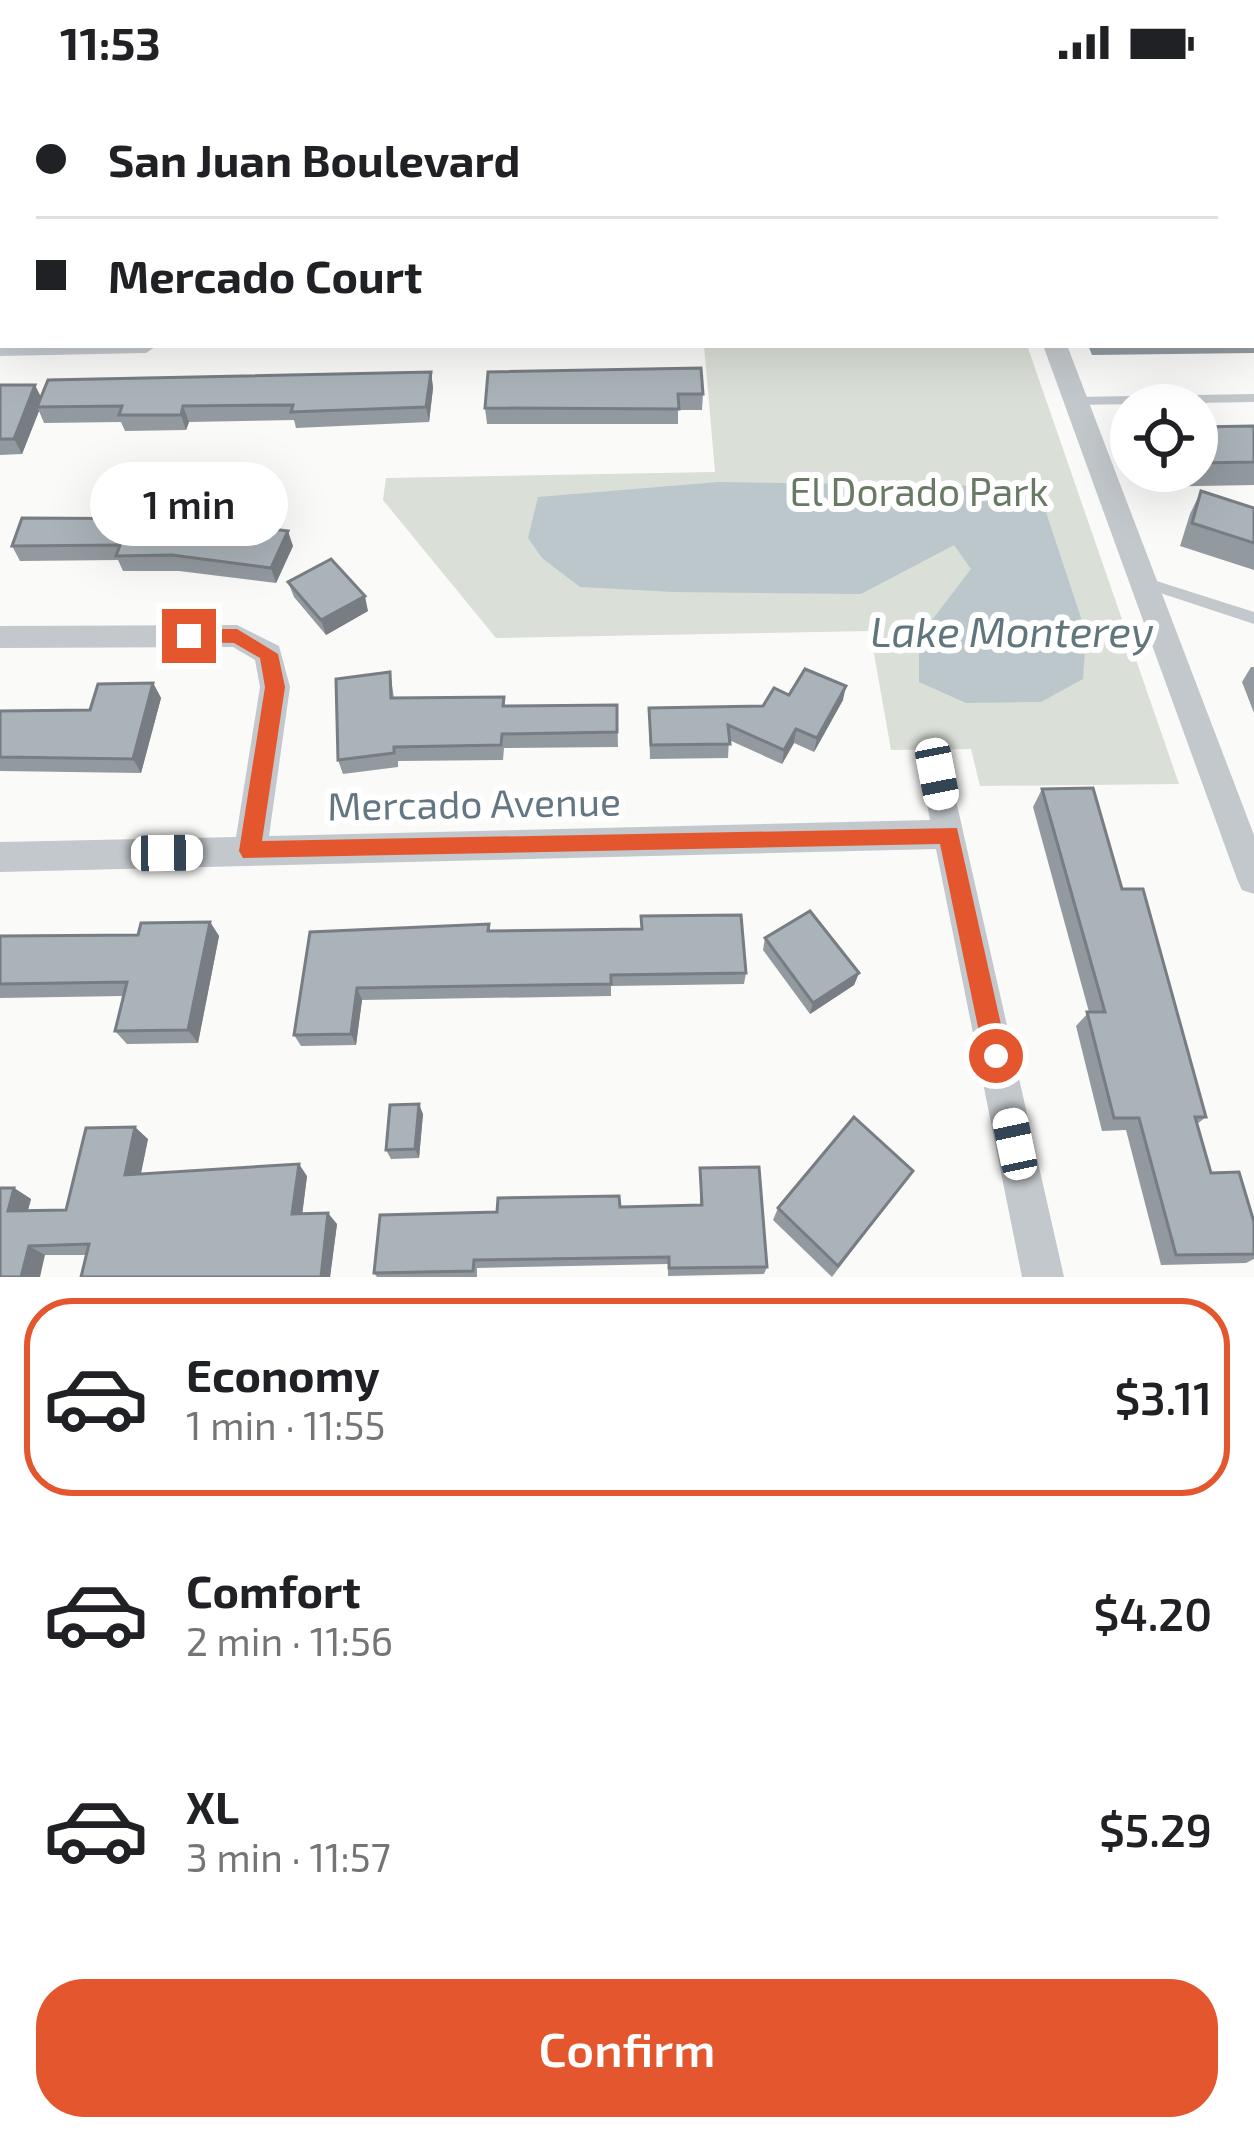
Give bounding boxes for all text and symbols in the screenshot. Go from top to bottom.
text: 11:53 [60,15,161,69]
text: San Juan Boulevard [108,132,520,186]
text: Mercado Court [108,248,422,302]
map controls [1110,384,1218,492]
button: locate [1110,384,1218,492]
callout: 1 min [90,462,288,546]
park label: El Dorado Park [789,467,1049,514]
text: 1 min [143,480,235,527]
water label: Lake Monterey [870,605,1154,656]
route end [162,609,216,663]
car [912,735,962,813]
street label: Mercado Avenue [327,776,621,829]
car [131,834,203,872]
route start [969,1029,1023,1083]
car [990,1105,1040,1183]
icon: car [42,1343,150,1451]
text: Economy [186,1347,380,1401]
text: $3.11 [1115,1370,1212,1424]
text: 1 min · 11:55 [186,1401,385,1448]
icon: car [42,1559,150,1667]
text: Comfort [186,1563,361,1617]
text: $4.20 [1094,1586,1212,1640]
text: 2 min · 11:56 [186,1617,393,1664]
icon: car [42,1775,150,1883]
text: XL [186,1779,239,1833]
text: $5.29 [1099,1802,1212,1856]
text: 3 min · 11:57 [186,1833,391,1880]
button: Confirm [36,1979,1218,2117]

